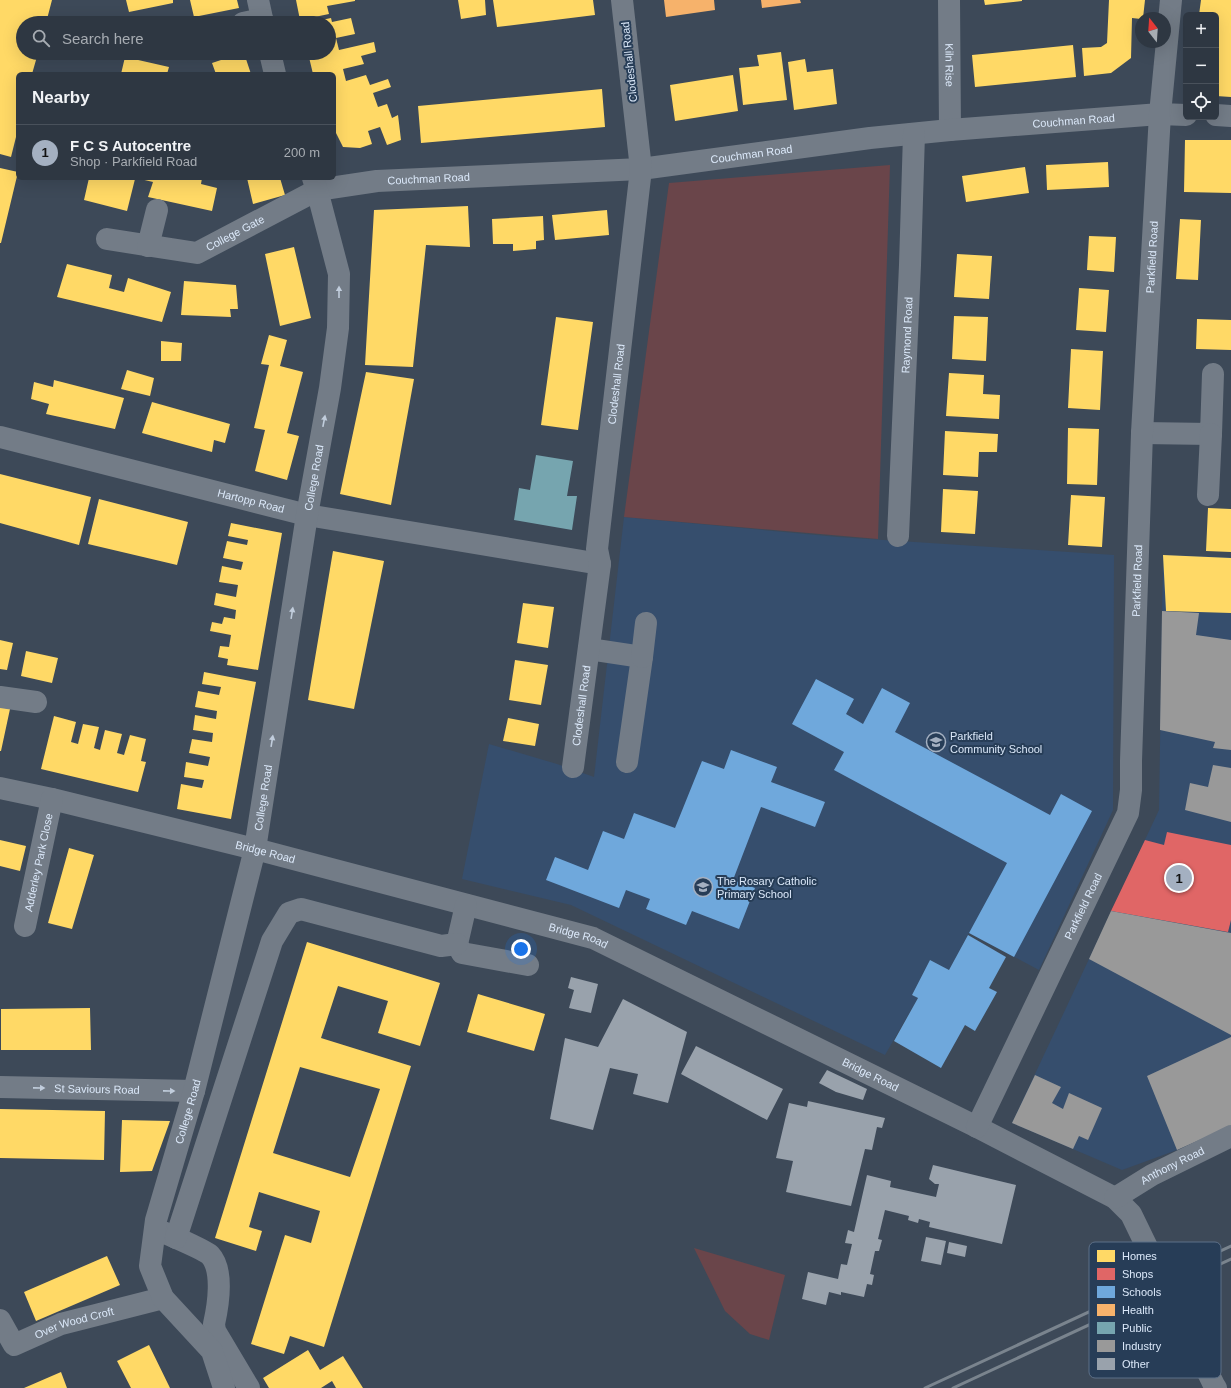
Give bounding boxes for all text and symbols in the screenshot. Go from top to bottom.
north arrow [1135,12,1171,48]
map controls [1183,12,1219,120]
button: + [1183,12,1219,48]
search box [16,16,336,60]
street label: Clodeshall Road [619,21,639,103]
icon: search [30,27,52,49]
text: Search here [62,30,144,47]
street label: Kiln Rise [943,43,956,87]
button: − [1183,48,1219,84]
button: locate [1183,84,1219,120]
text: Nearby [32,88,90,107]
street label: Couchman Road [1032,111,1115,130]
text: F C S Autocentre [70,137,191,154]
street label: Couchman Road [710,143,793,166]
text: 1 [41,145,49,160]
text: 200 m [284,145,320,160]
text: Shop · Parkfield Road [70,154,197,169]
street label: Couchman Road [387,171,470,187]
street label: College Gate [204,213,266,253]
street label: Parkfield Road [1144,221,1160,293]
one-way arrow [336,285,342,298]
street label: Raymond Road [899,297,915,374]
street label: Clodeshall Road [605,343,627,425]
one-way arrow [321,415,327,427]
street label: College Road [302,444,326,512]
street label: Hartopp Road [216,487,286,515]
street label: Parkfield Road [1130,544,1144,617]
one-way arrow [289,607,295,619]
street label: Clodeshall Road [570,665,592,746]
place label: Parkfield Community School [950,730,1042,755]
school or university icon: Parkfield Community School [925,731,947,753]
one-way arrow [269,735,275,747]
street label: College Road [252,764,274,832]
street label: Adderley Park Close [22,812,55,913]
street label: Bridge Road [234,838,297,865]
pin: 1 [1166,863,1192,893]
street label: Parkfield Road [1062,871,1104,941]
place label: The Rosary Catholic Primary School [717,875,817,900]
school or university icon: The Rosary Catholic Primary School [692,876,714,898]
street label: Bridge Road [548,921,610,950]
your location [511,939,531,959]
street label: Bridge Road [840,1056,901,1093]
street label: College Road [173,1078,203,1145]
street label: St Saviours Road [54,1082,140,1096]
one-way arrow [33,1085,46,1091]
one-way arrow [163,1087,175,1094]
street label: Anthony Road [1138,1144,1206,1187]
legend [1089,1242,1221,1378]
text: Homes [1122,1250,1157,1262]
text: Shops [1122,1268,1154,1280]
text: Schools [1122,1286,1162,1298]
text: Health [1122,1304,1154,1316]
street label: Over Wood Croft [33,1305,115,1341]
text: Public [1122,1322,1152,1334]
text: Industry [1122,1340,1162,1352]
text: Other [1122,1358,1150,1370]

